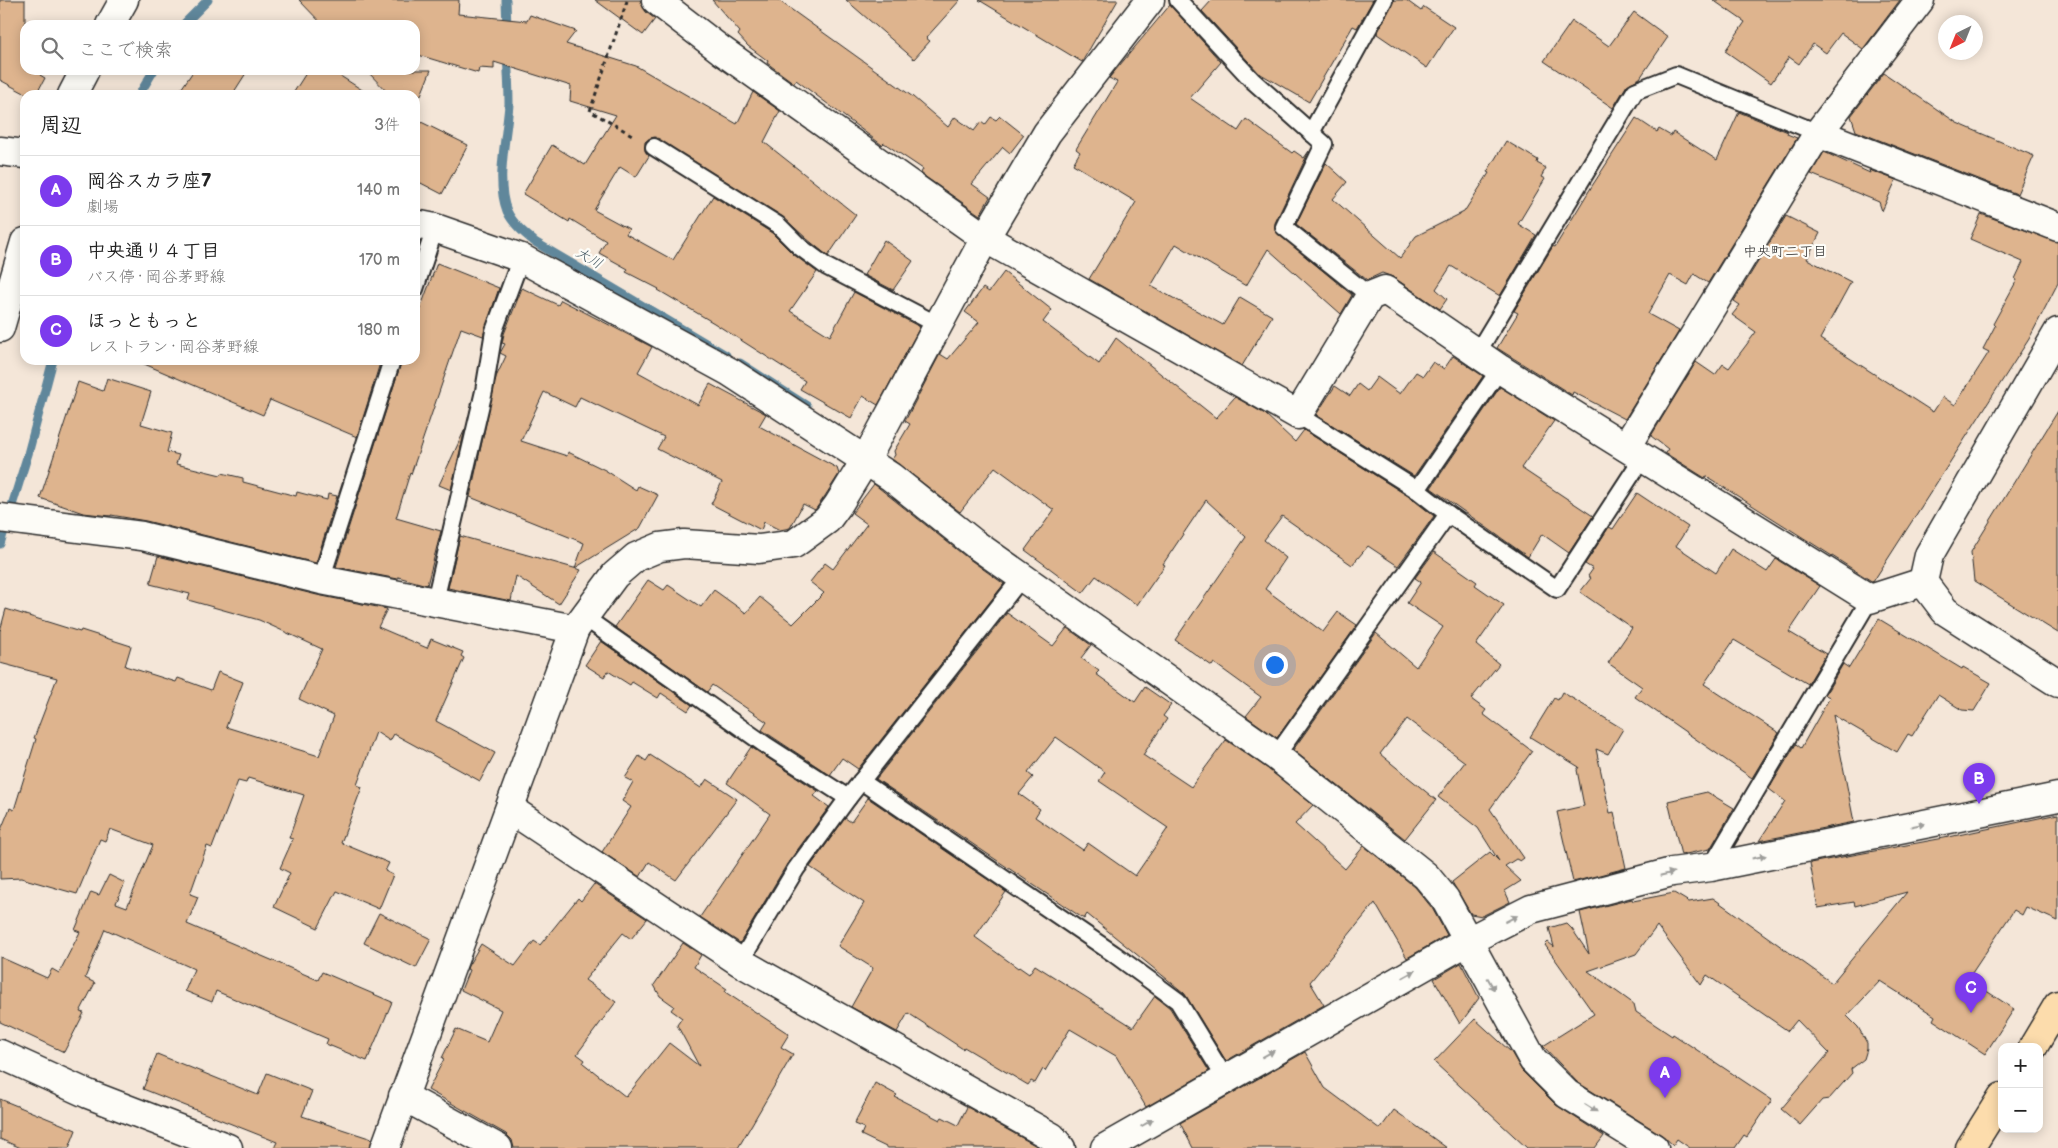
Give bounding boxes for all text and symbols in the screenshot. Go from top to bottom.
north arrow [1938,15,1983,60]
search box [20,20,420,75]
icon: search [38,34,66,62]
text: ここで検索 [78,39,173,62]
text: 周辺 [40,113,82,138]
text: 3件 [374,116,400,135]
text: 岡谷スカラ座7 [87,170,212,193]
text: A [51,181,61,200]
text: 140 m [357,181,400,200]
text: 劇場 [87,198,119,217]
text: 中央通り４丁目 [87,240,220,263]
district label: 中央町二丁目 [1743,243,1827,260]
water label: 大川 [573,244,605,272]
text: B [50,251,62,270]
text: 170 m [359,251,400,270]
text: バス停 · 岡谷茅野線 [87,268,225,287]
text: ほっともっと [87,310,201,333]
text: C [50,321,62,340]
text: 180 m [358,321,400,340]
text: レストラン · 岡谷茅野線 [87,338,259,357]
your location [1262,652,1288,678]
pin: B [1963,763,1995,804]
one-way arrow [1911,821,1926,829]
one-way arrow [1751,853,1767,861]
one-way arrow [1659,869,1674,877]
one-way arrow [1504,915,1518,923]
one-way arrow [1402,970,1417,978]
pin: C [1955,972,1987,1013]
one-way arrow [1487,977,1495,991]
map controls [1998,1043,2043,1133]
button: + [1998,1043,2043,1088]
one-way arrow [1261,1049,1274,1058]
pin: A [1649,1057,1681,1098]
button: − [1998,1088,2043,1133]
one-way arrow [1584,1104,1597,1113]
one-way arrow [1141,1119,1154,1128]

